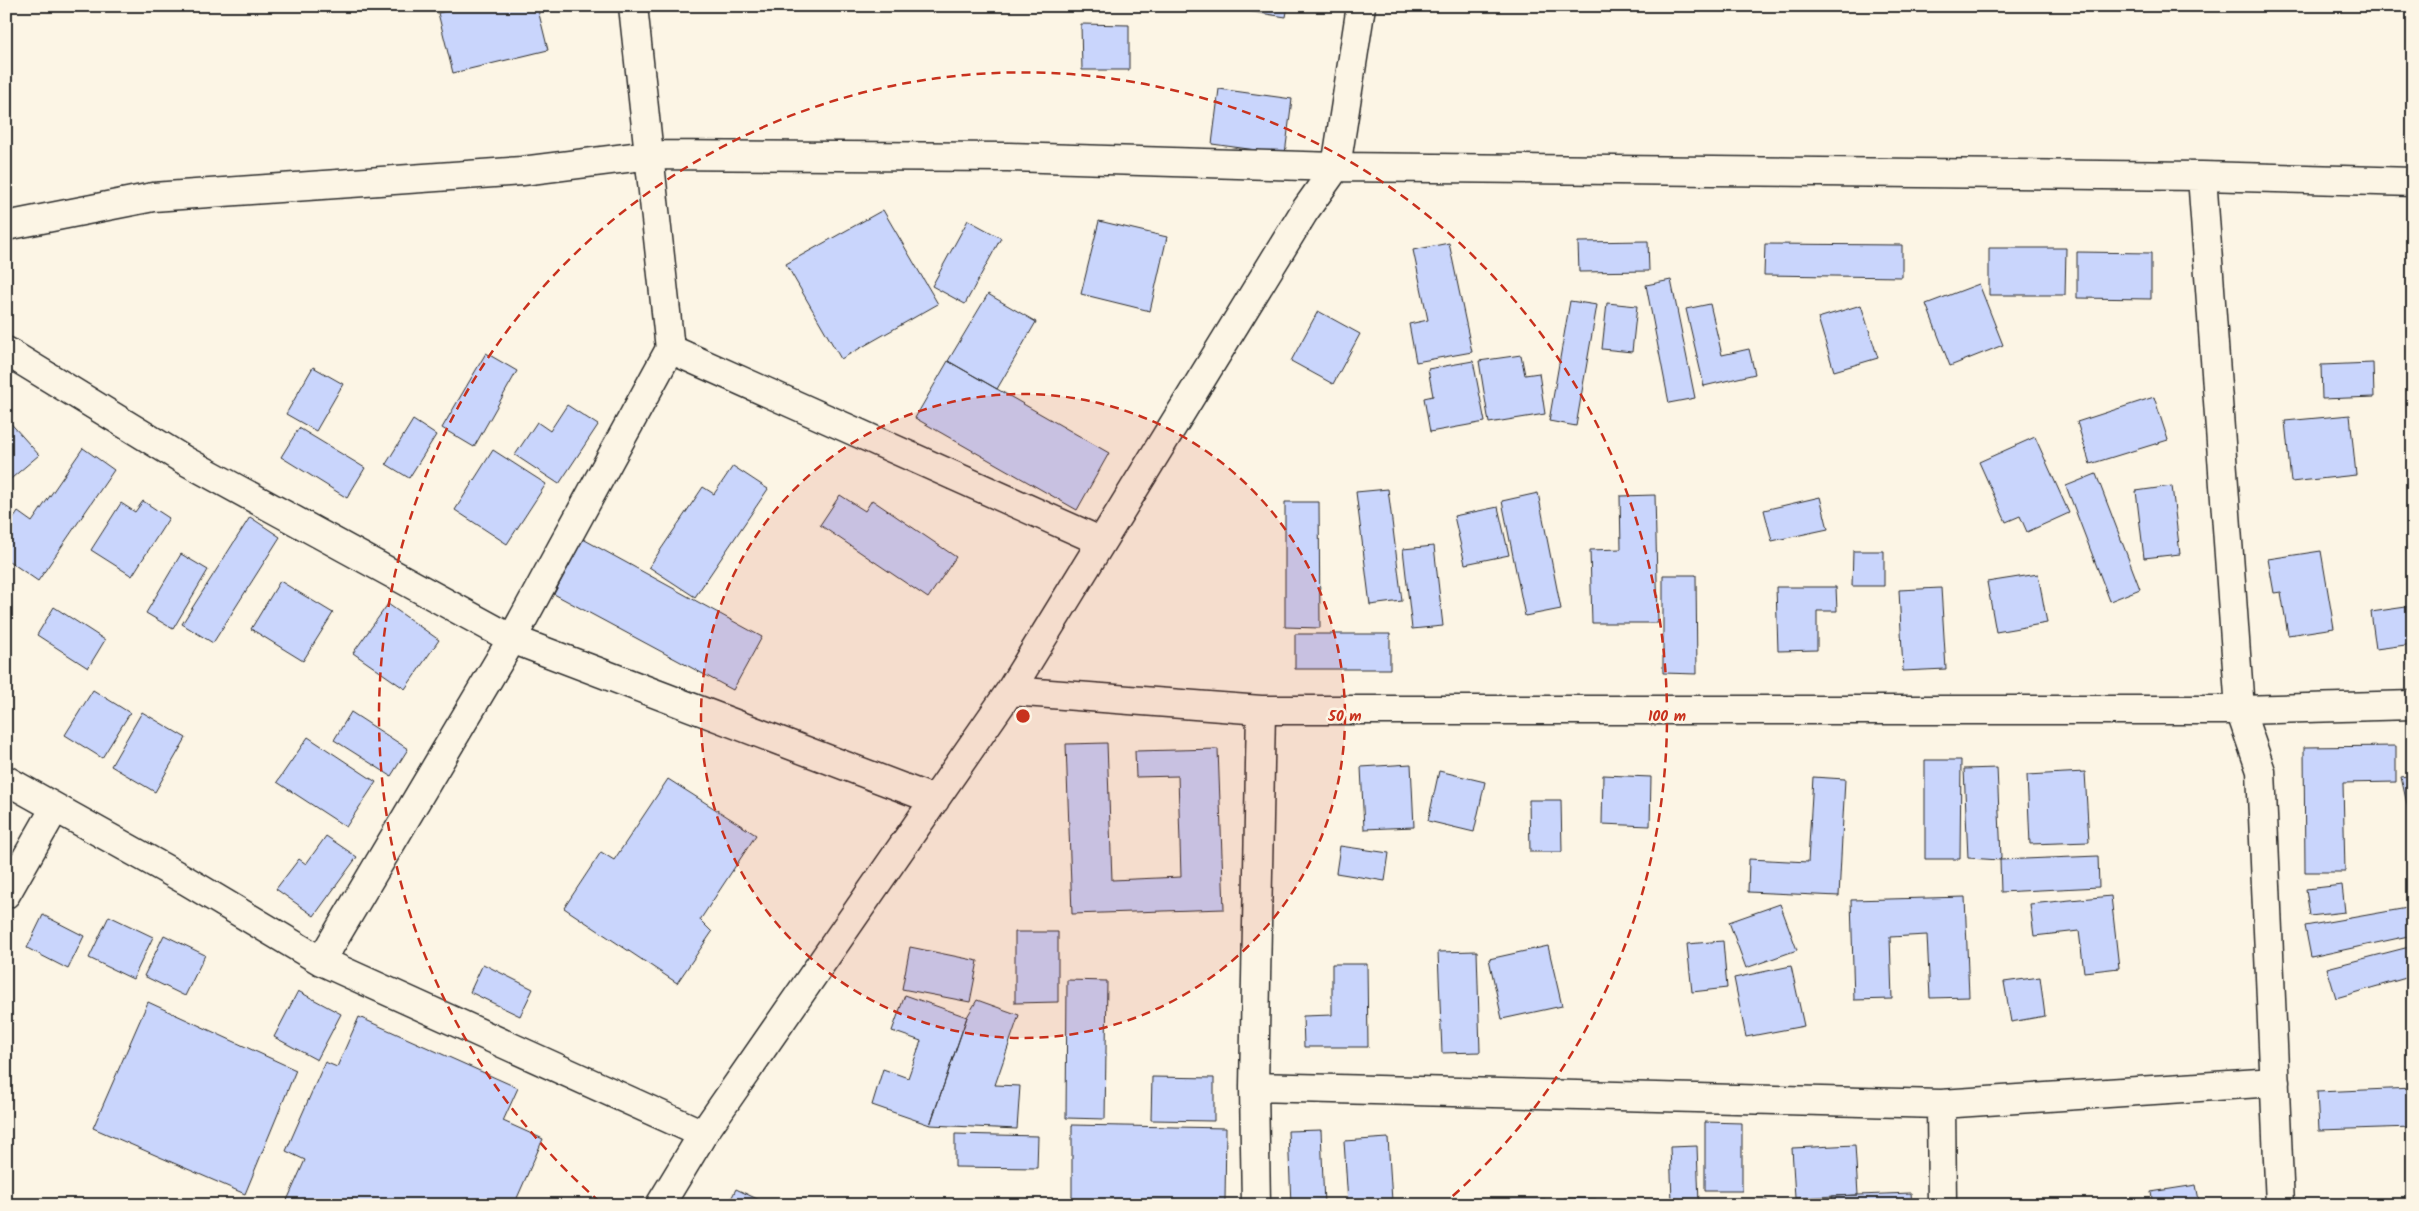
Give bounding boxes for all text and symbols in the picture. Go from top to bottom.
text: 50 m [1327,705,1362,729]
text: 100 m [1648,705,1686,729]
centre of rings [1014,707,1032,725]

